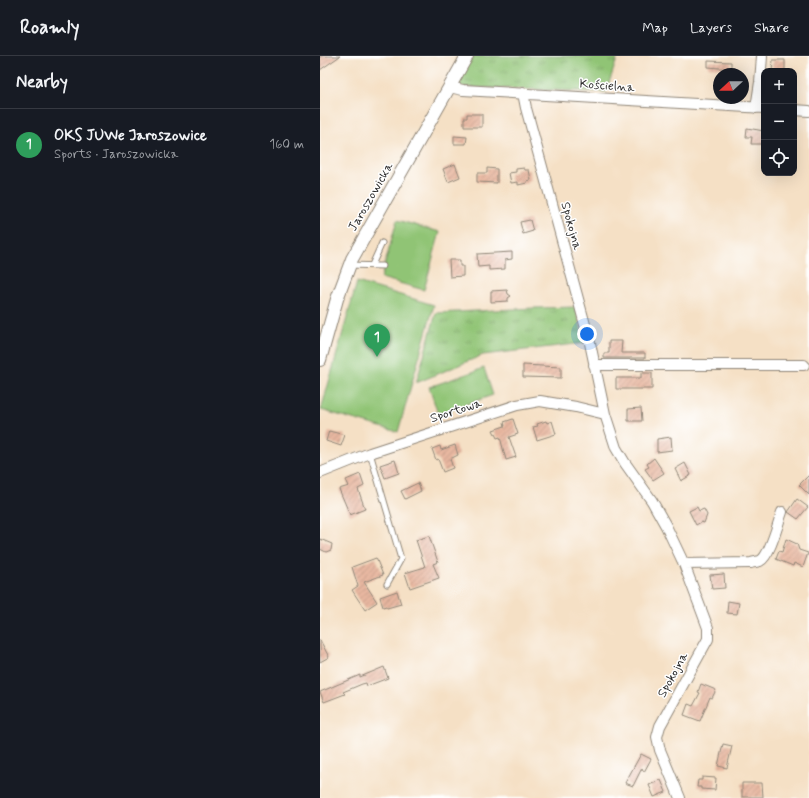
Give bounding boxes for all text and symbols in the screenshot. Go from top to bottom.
text: Roamly [20,15,79,40]
text: Map [642,19,668,37]
text: Layers [690,19,732,37]
text: Share [754,19,789,37]
north arrow [713,68,749,104]
map controls [761,68,797,176]
button: + [761,68,797,104]
text: Nearby [16,71,68,93]
street label: Kościelna [579,76,635,96]
button: − [761,104,797,140]
text: OKS JUWe Jaroszowice [54,126,207,146]
text: 1 [26,136,32,153]
text: 160 m [269,136,304,153]
button: locate [761,140,797,176]
text: Sports · Jaroszowicka [54,146,178,163]
street label: Jaroszowicka [344,159,398,234]
street label: Spokojna [556,200,586,252]
pin: 1 [364,324,390,357]
your location [577,324,597,344]
street label: Sportowa [428,395,484,427]
street label: Spokojna [654,649,692,701]

